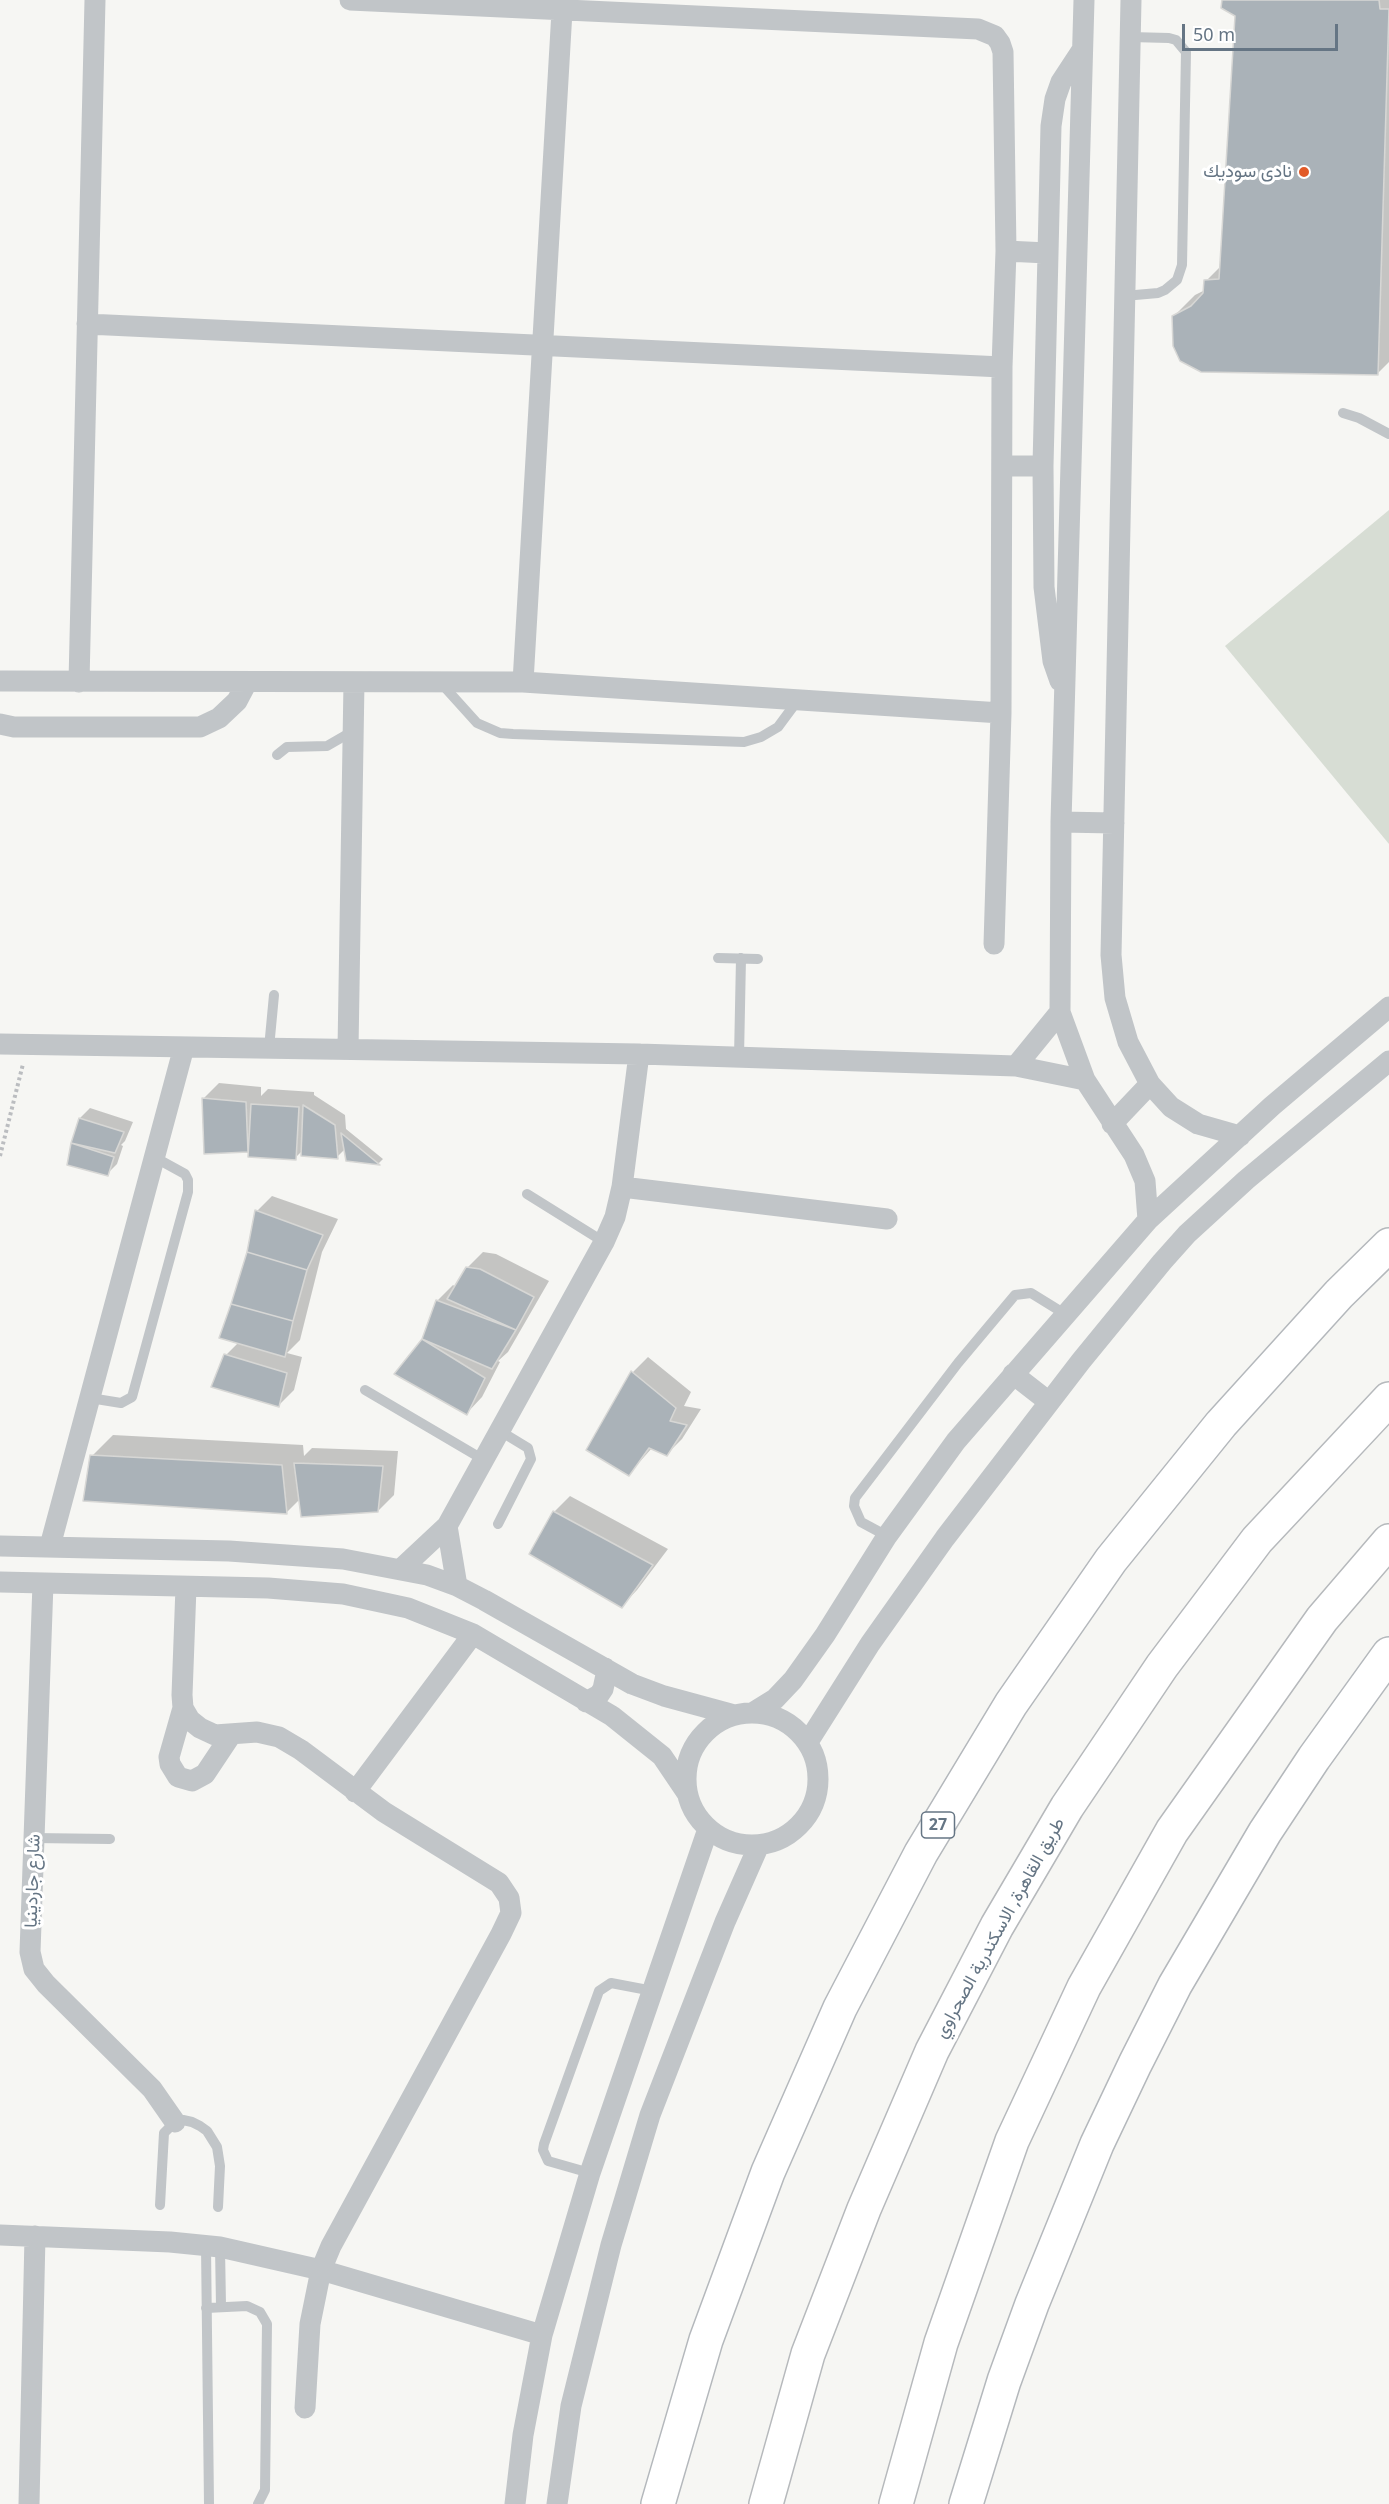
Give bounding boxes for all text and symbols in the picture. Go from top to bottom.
scale bar [1185,12,1341,50]
text: 50 m [1193,22,1235,46]
place label: نادى سوديك [1203,161,1292,183]
marker: نادى سوديك [1297,165,1311,179]
road number: 27 [922,1812,954,1838]
street label: طريق القاهرة, الاسكندرية الصحراوي [930,1814,1070,2042]
street label: شارع جاردينيا [21,1834,45,1928]

